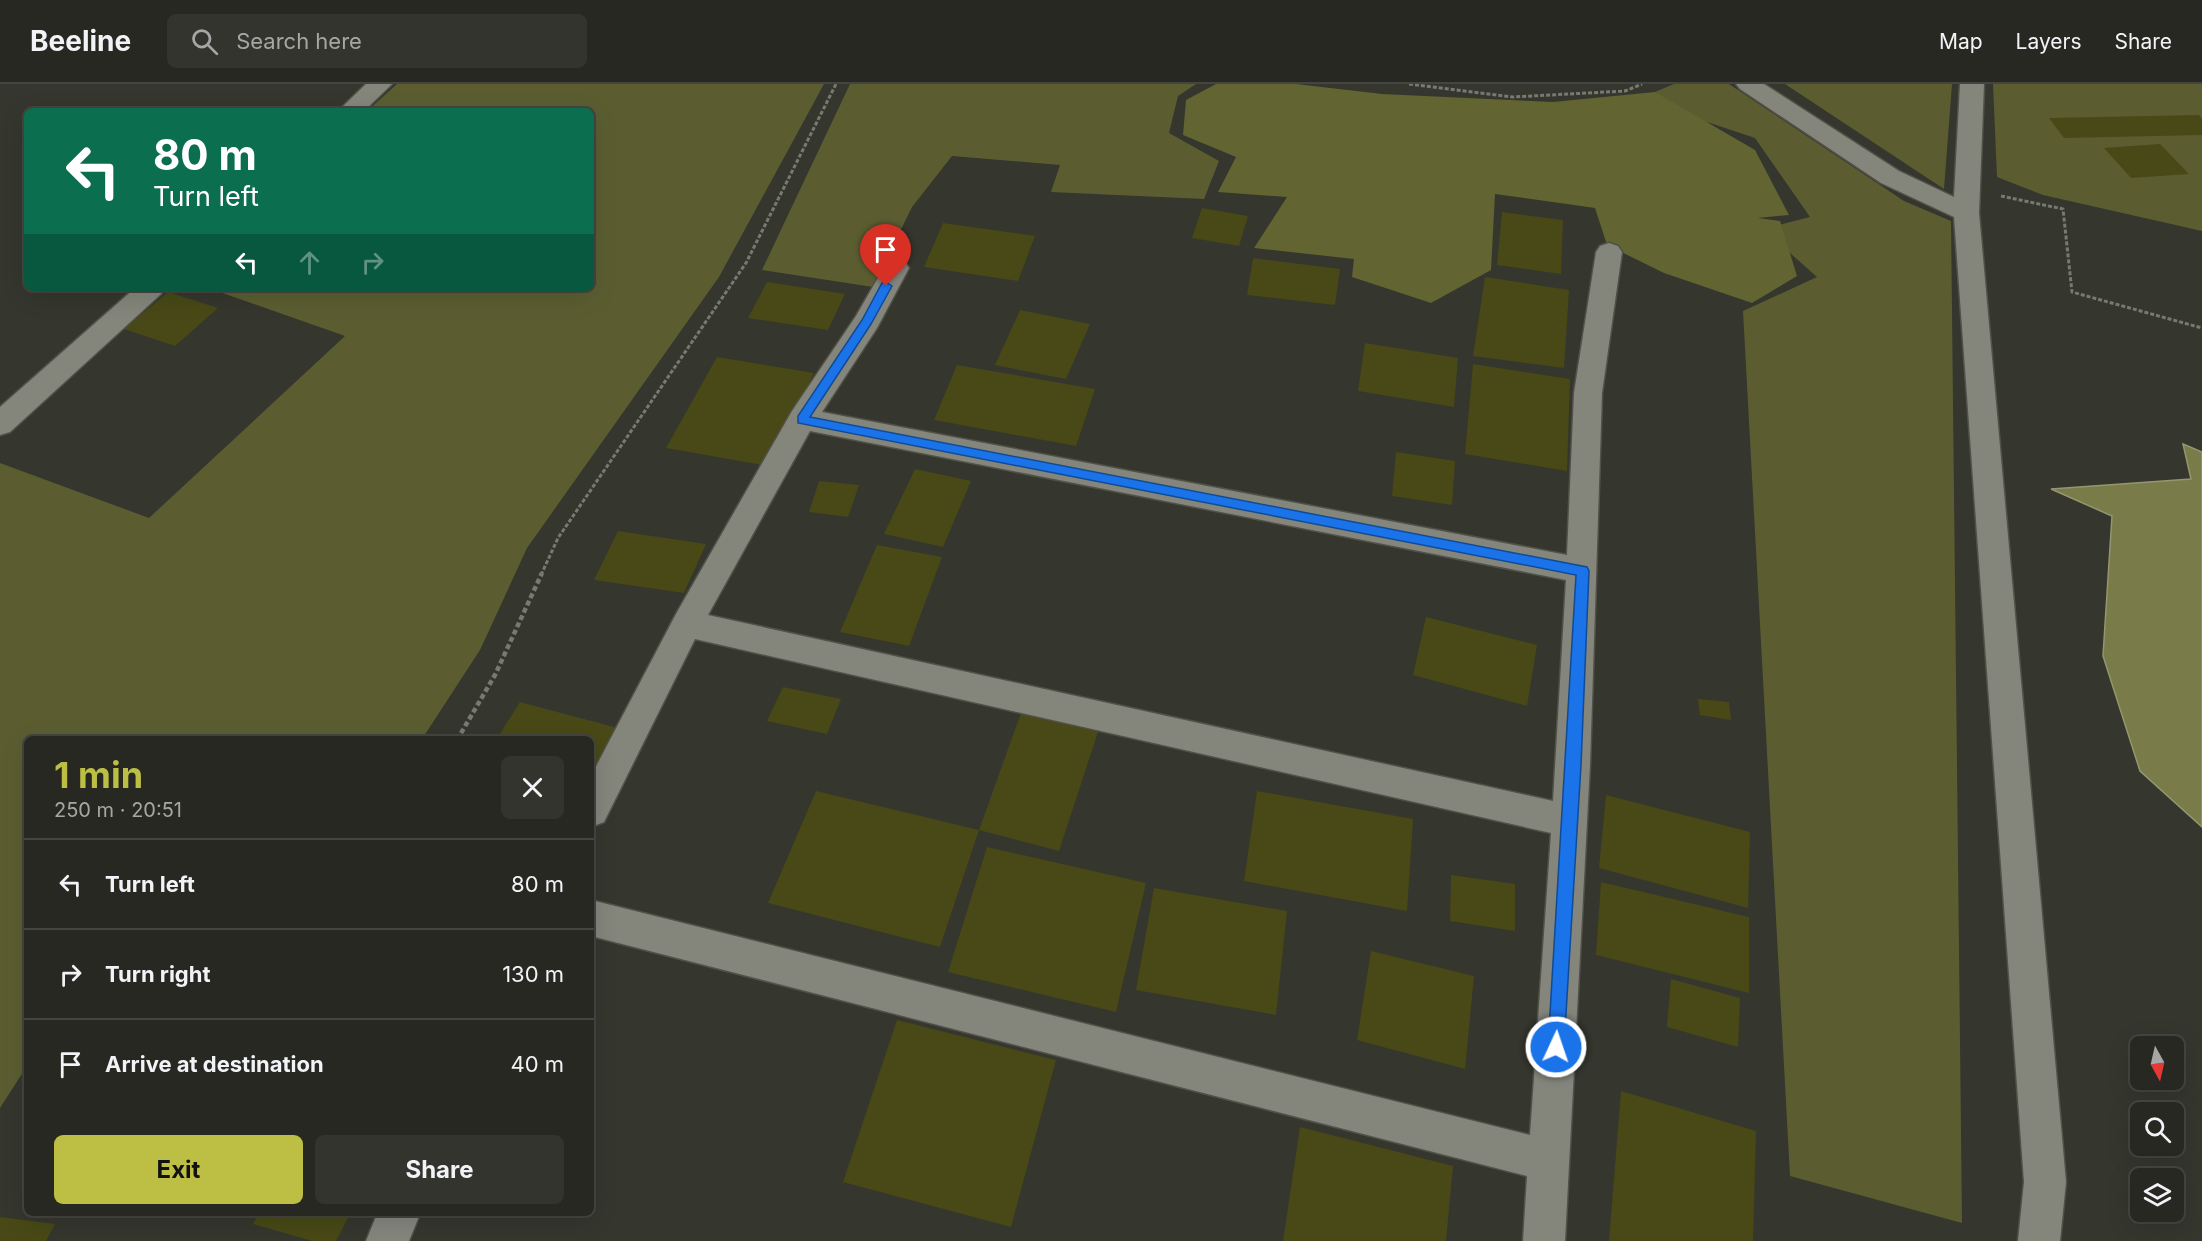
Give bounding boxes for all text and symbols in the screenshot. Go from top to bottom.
search box [167,14,587,68]
text: Beeline [30,24,131,58]
icon: search [188,25,221,58]
text: Search here [236,28,362,54]
text: Map [1939,29,1983,54]
text: Layers [2016,29,2082,54]
text: Share [2115,29,2172,54]
text: 80 m [153,129,257,180]
icon: left [54,132,132,210]
text: Turn left [153,180,259,213]
pin [860,224,911,286]
icon: arrive [869,233,902,266]
icon: left [230,246,263,279]
icon: ahead [293,246,326,279]
icon: right [356,246,389,279]
text: 1 min [54,753,143,797]
button: close [501,756,564,819]
text: 250 m · 20:51 [54,798,182,822]
icon: left [54,868,87,901]
text: Turn left [105,871,195,897]
text: 80 m [511,871,564,897]
icon: right [54,958,87,991]
text: Turn right [105,961,211,987]
text: 130 m [502,961,564,987]
position arrow [1524,1015,1588,1079]
north arrow [2130,1036,2184,1090]
map controls [2130,1036,2184,1222]
icon: arrive [54,1048,87,1081]
text: Arrive at destination [105,1051,324,1077]
text: 40 m [510,1051,564,1077]
button: search [2130,1102,2184,1156]
button: Exit [54,1135,303,1204]
button: Share [315,1135,564,1204]
button: layers [2130,1168,2184,1222]

